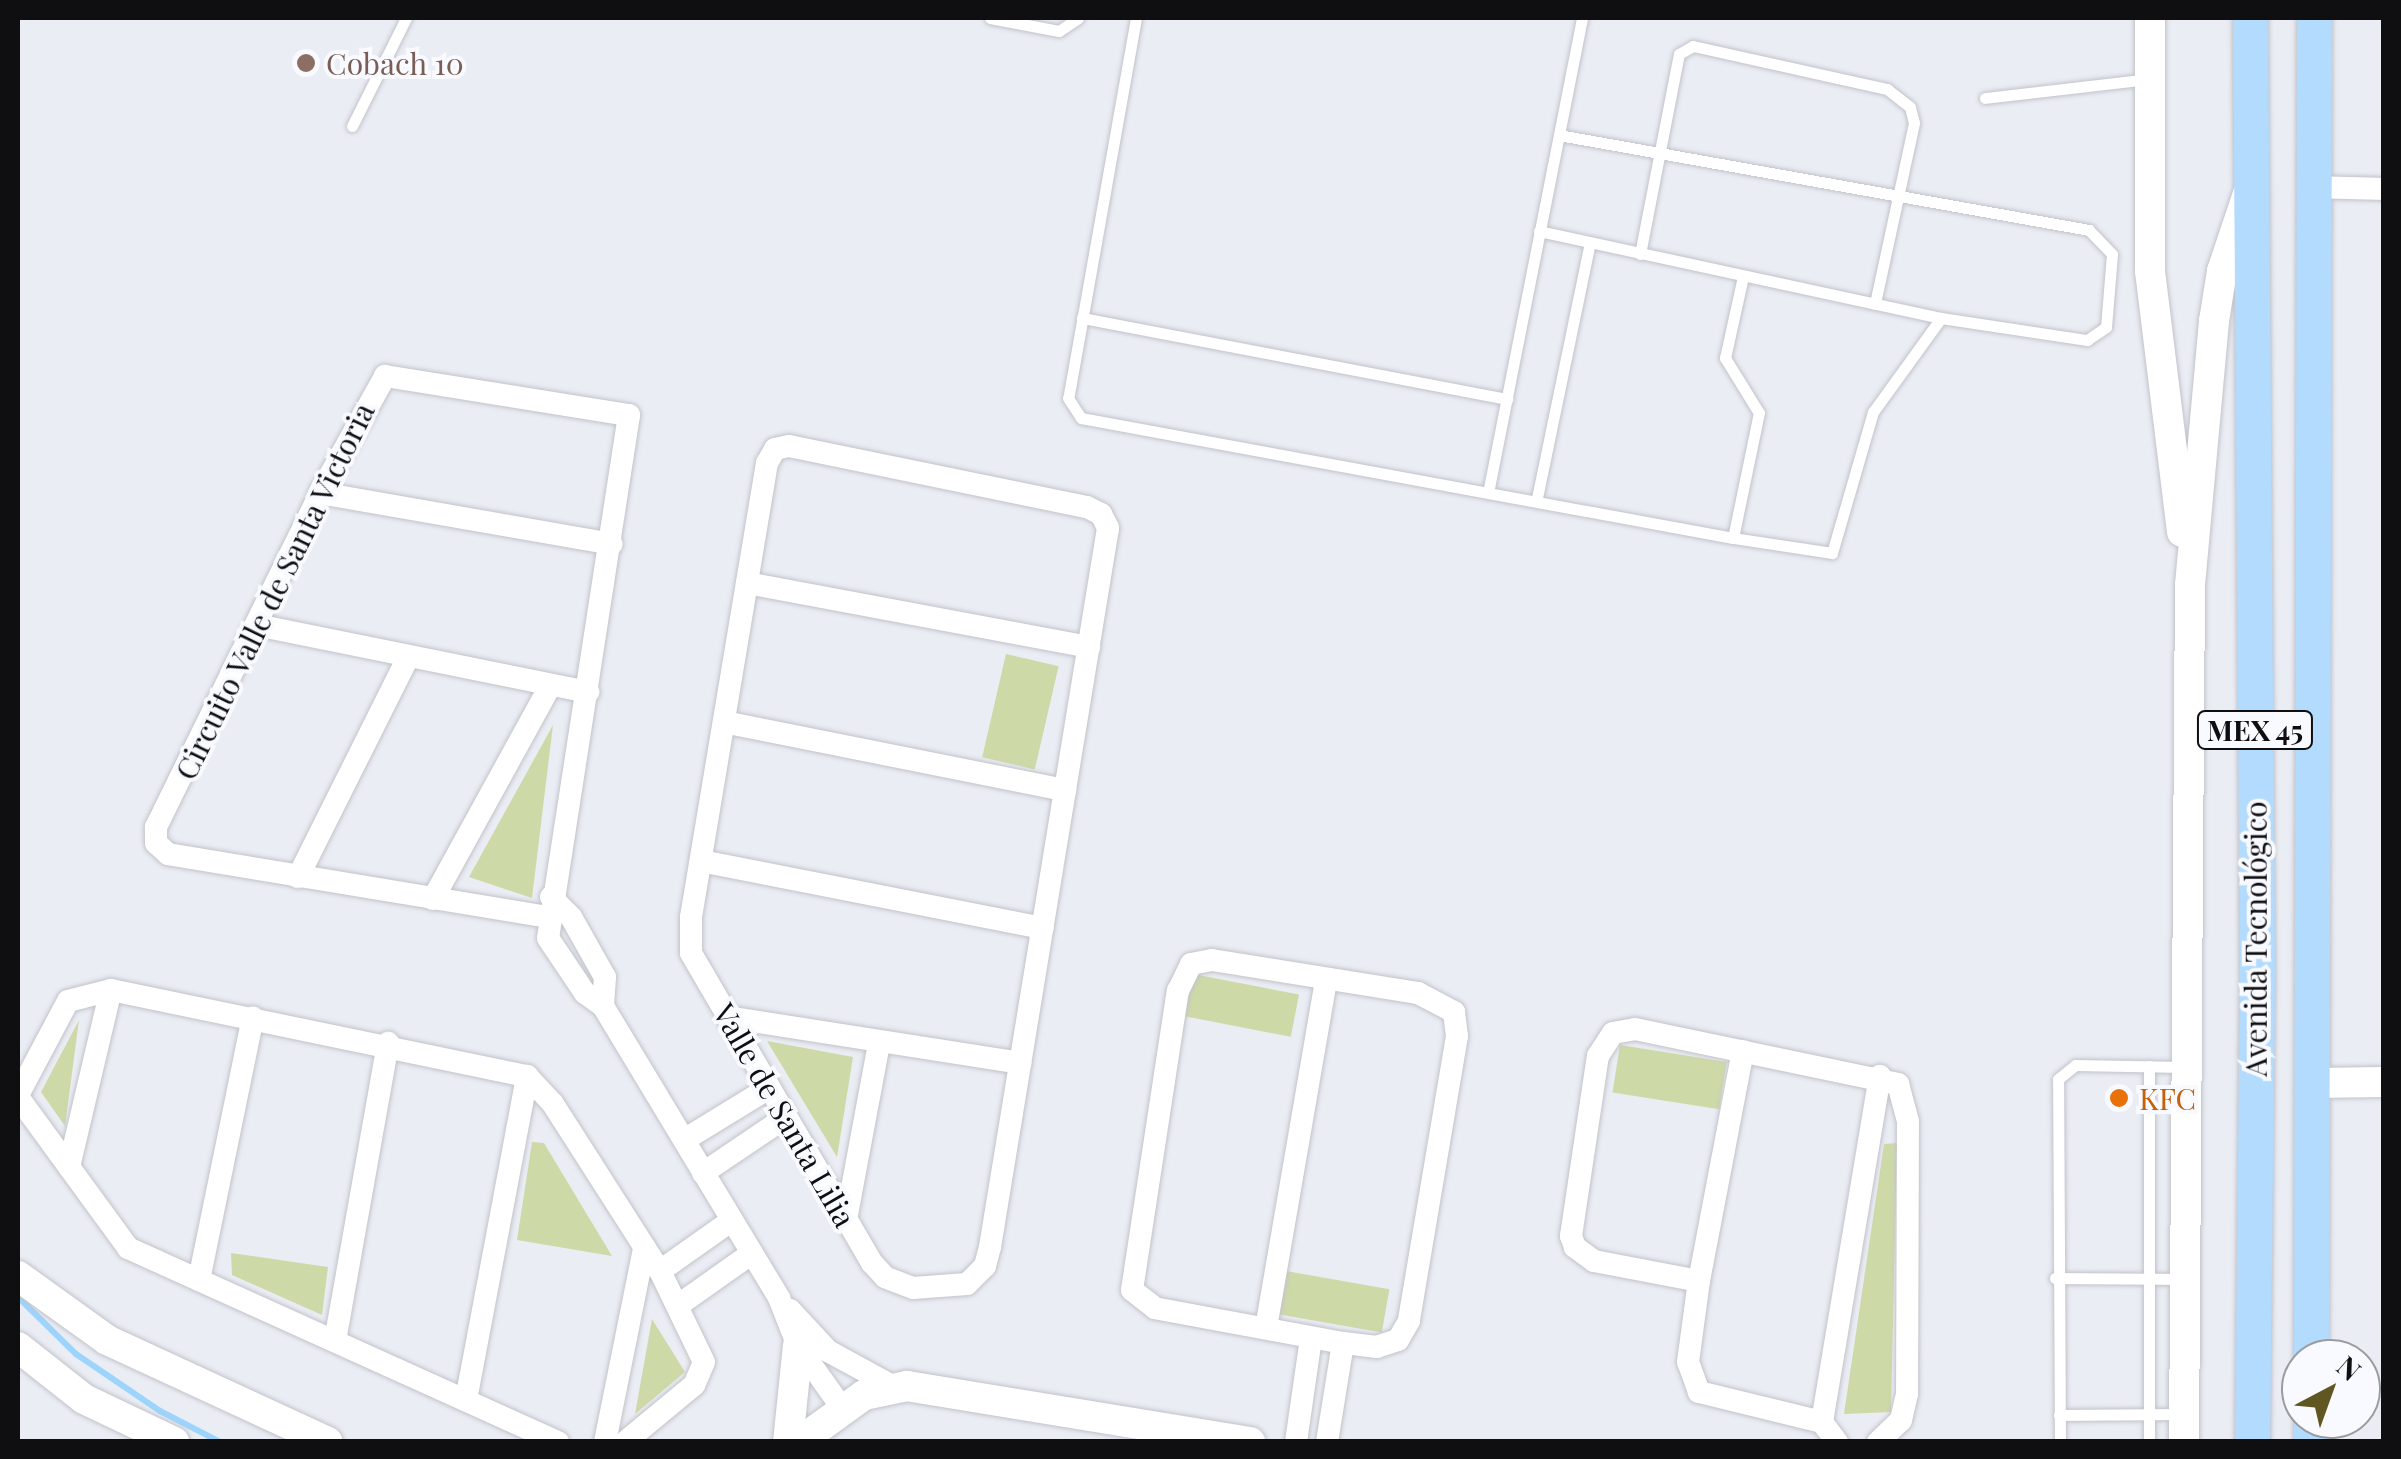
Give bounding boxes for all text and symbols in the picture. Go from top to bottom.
place label: Cobach 10 [326,45,464,81]
marker: Cobach 10 [295,52,317,74]
street label: Circuito Valle de Santa Victoria [166,396,382,786]
road number: MEX 45 [2195,707,2315,753]
street label: Avenida Tecnológico [2237,801,2273,1077]
street label: Valle de Santa Lilia [706,997,864,1233]
place label: KFC [2139,1080,2196,1116]
marker: KFC [2108,1087,2130,1109]
north arrow [2281,1339,2381,1439]
text: N [2330,1347,2369,1388]

